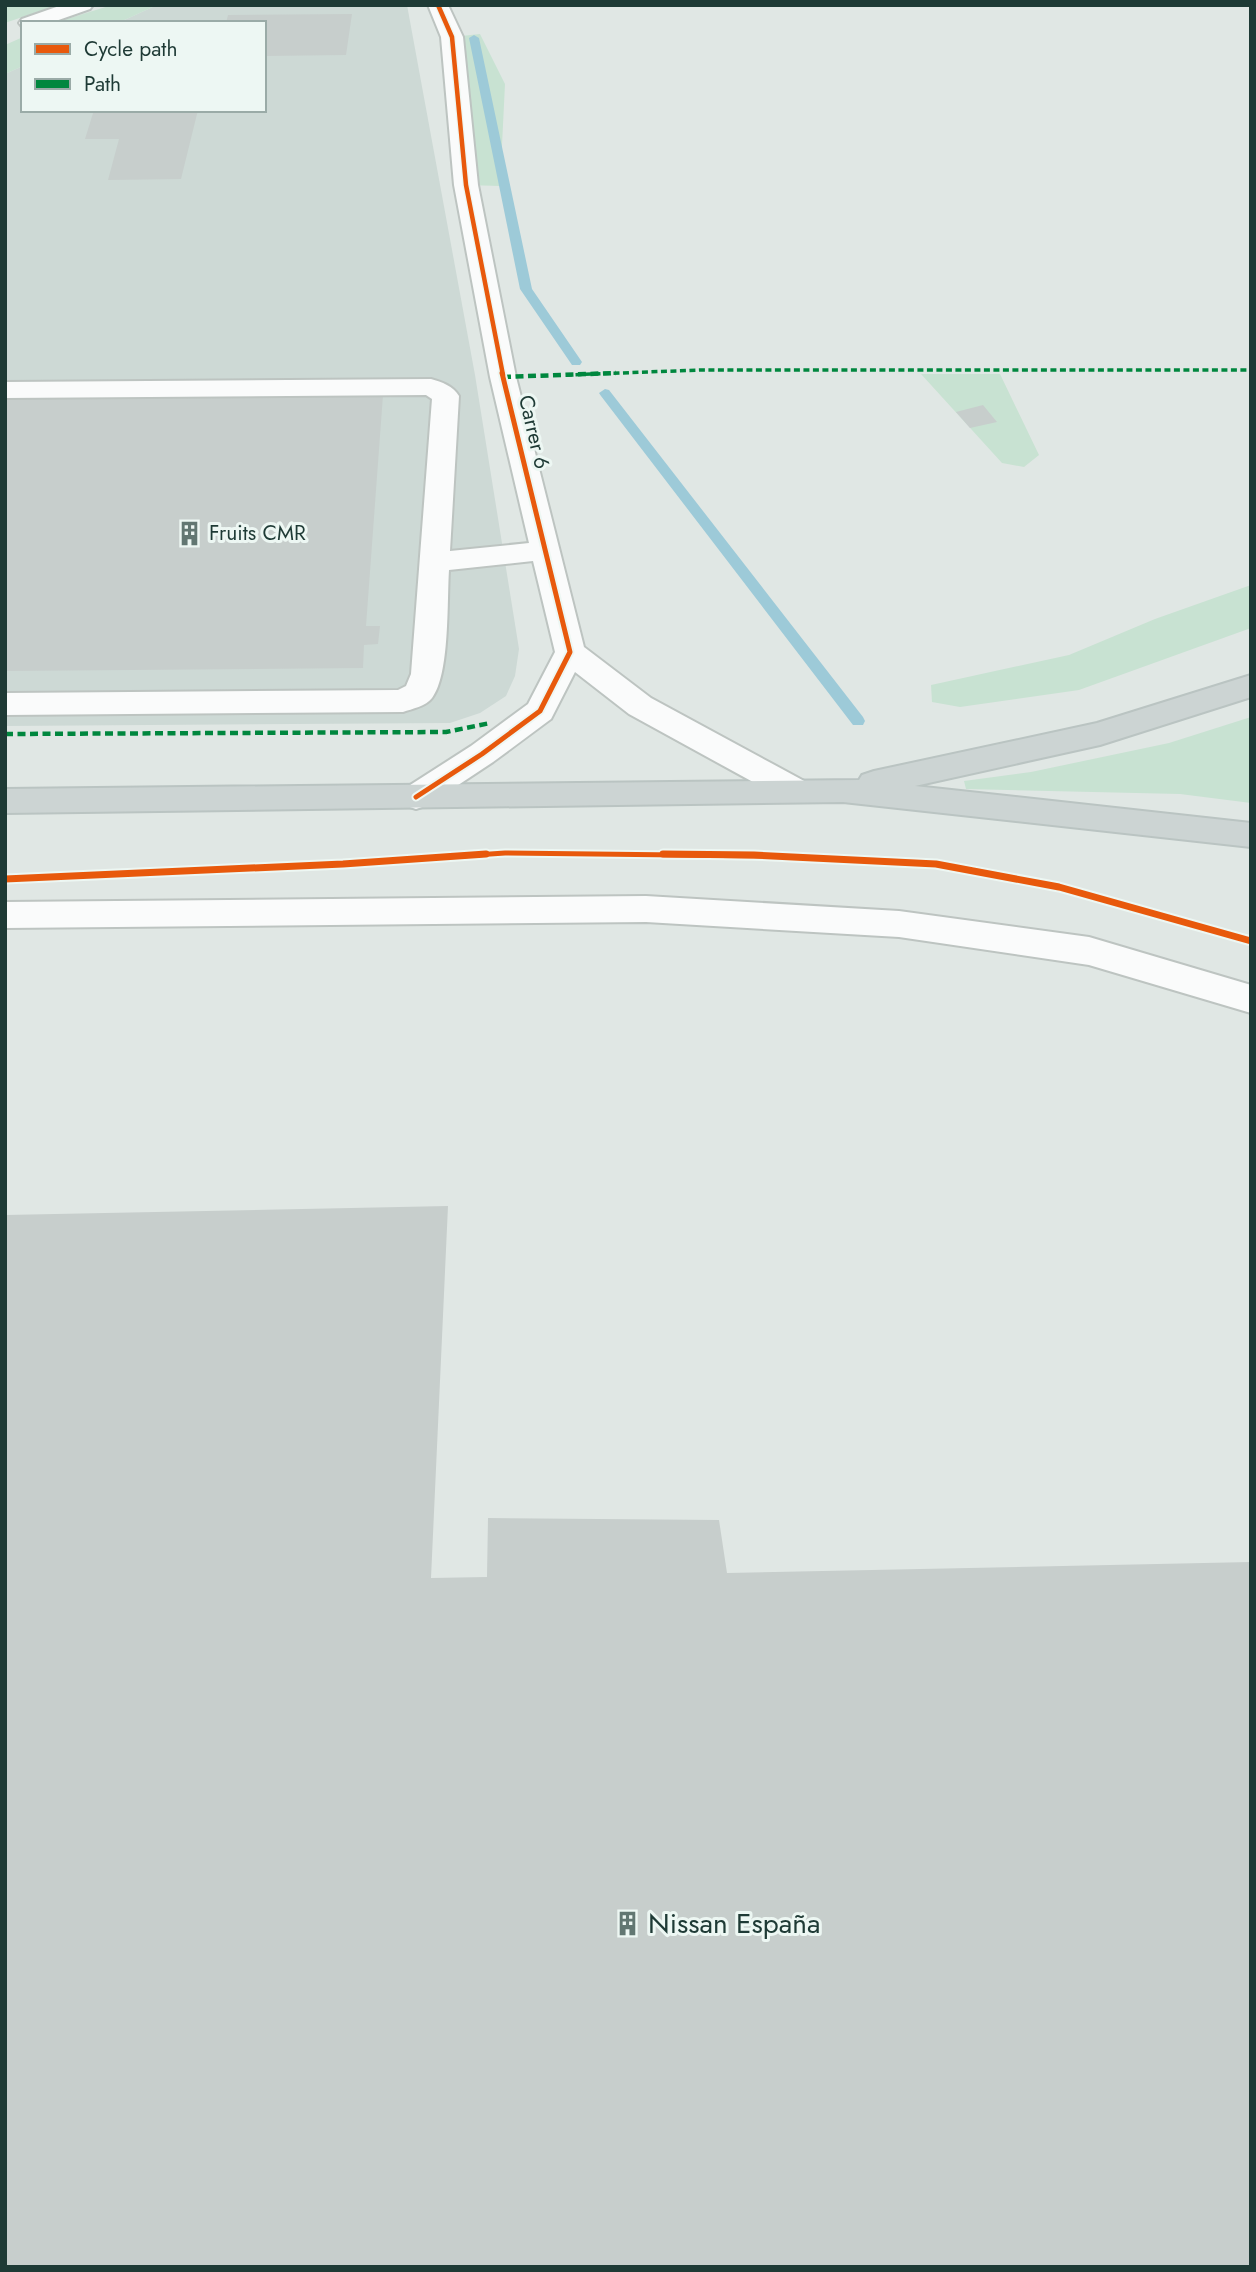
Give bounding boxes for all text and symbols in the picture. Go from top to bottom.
legend [21,21,266,112]
text: Cycle path [84,34,177,64]
text: Path [84,69,121,99]
street label: Carrer 6 [511,392,557,472]
place label: Fruits CMR [209,518,306,548]
building icon: Fruits CMR [175,519,203,547]
place label: Nissan España [648,1903,820,1944]
building icon: Nissan España [614,1909,642,1937]

